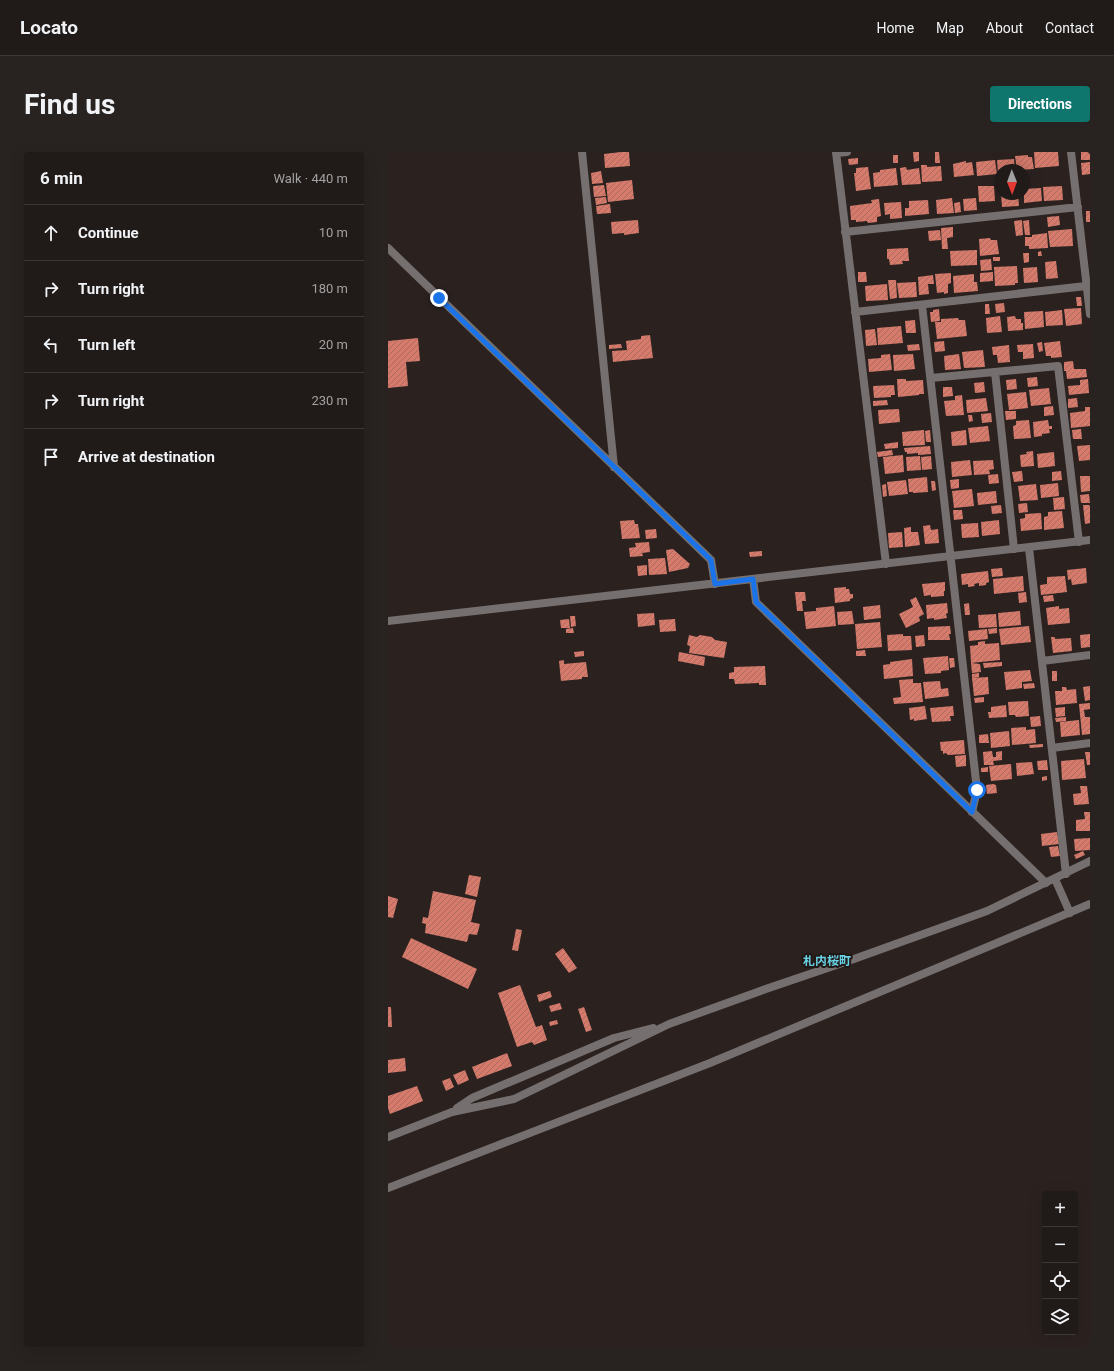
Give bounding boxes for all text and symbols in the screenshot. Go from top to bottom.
text: Locato [20,16,78,39]
text: Home [876,20,914,36]
text: Map [936,20,964,36]
text: About [986,20,1023,36]
text: Contact [1045,20,1094,36]
button: Directions [990,86,1090,122]
text: Find us [24,88,115,121]
north arrow [994,164,1030,200]
text: 6 min [40,168,83,188]
text: Walk · 440 m [273,171,348,186]
icon: ahead [40,222,62,244]
text: Continue [78,224,139,242]
text: 10 m [319,225,348,240]
icon: right [40,278,62,300]
text: Turn right [78,280,144,298]
text: 180 m [311,281,348,296]
route end [430,289,448,307]
icon: left [40,334,62,356]
text: Turn left [78,336,135,354]
text: 20 m [319,337,348,352]
icon: right [40,390,62,412]
text: Turn right [78,392,144,410]
text: 230 m [311,393,348,408]
icon: arrive [40,446,62,468]
text: Arrive at destination [78,448,215,466]
route start [968,781,986,799]
district label: 札内桜町 [803,954,851,968]
map controls [1042,1191,1078,1335]
button: + [1042,1191,1078,1227]
button: − [1042,1227,1078,1263]
button: locate [1042,1263,1078,1299]
button: layers [1042,1299,1078,1335]

